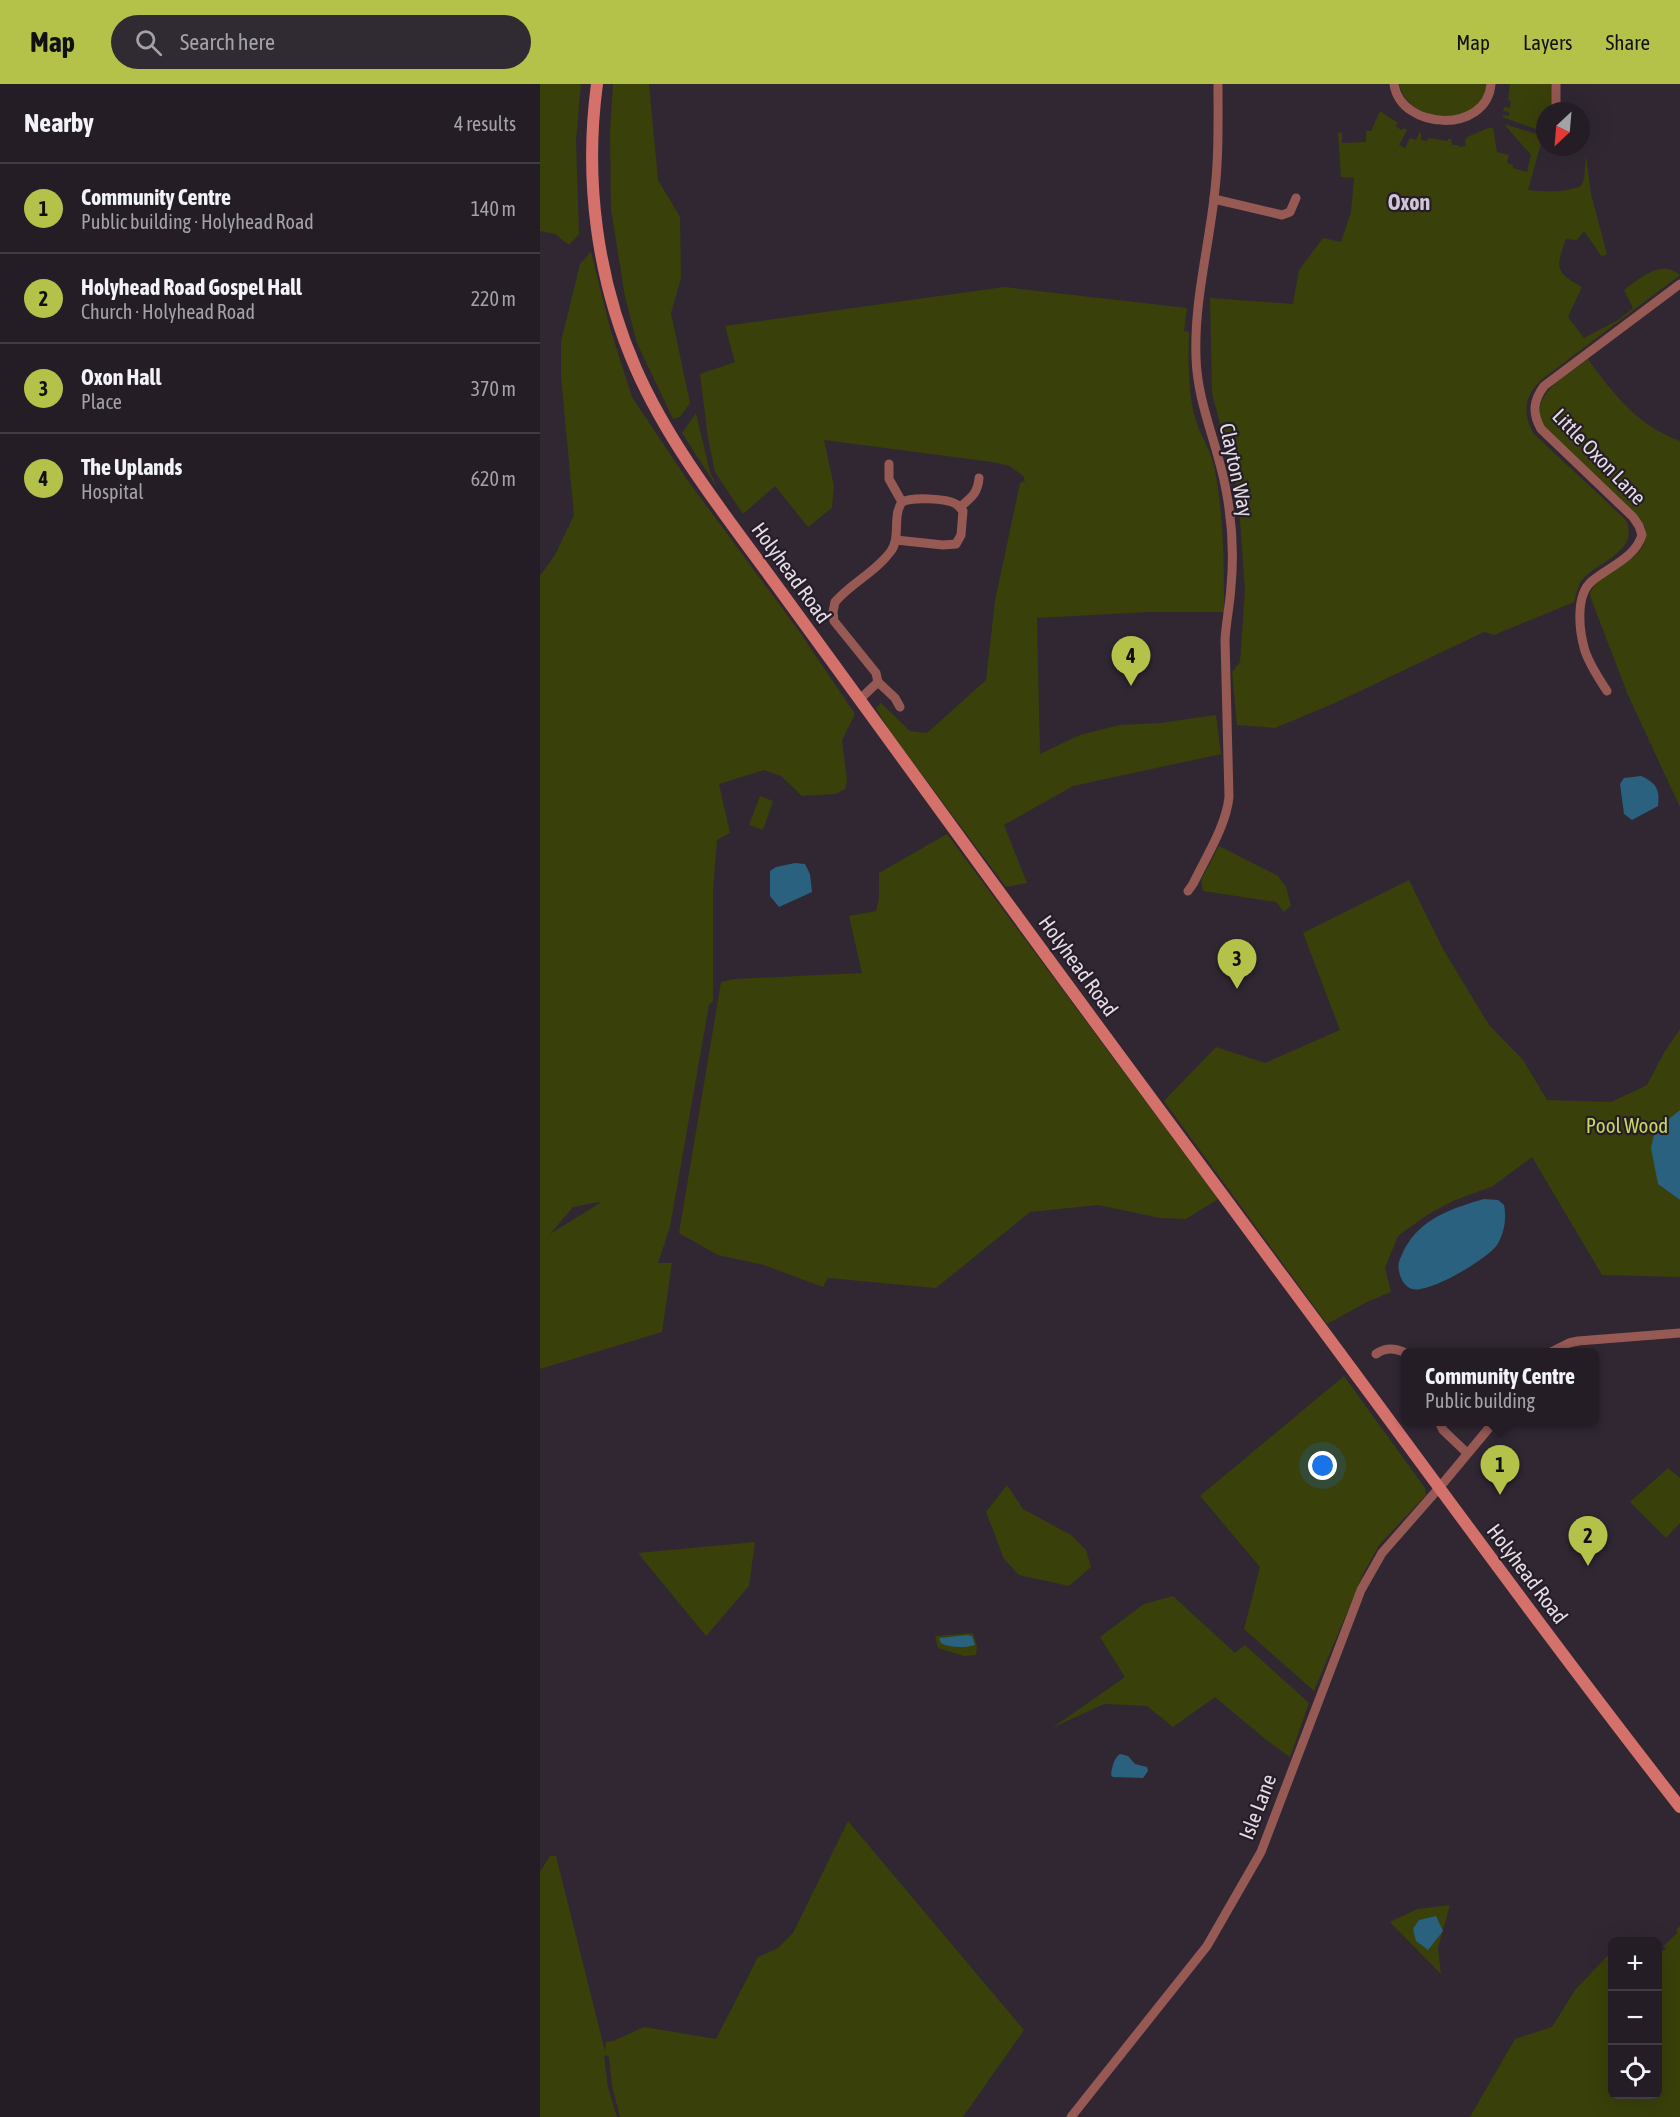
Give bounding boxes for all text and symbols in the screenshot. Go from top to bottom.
search box [111,15,531,69]
text: Map [30,26,75,58]
icon: search [132,26,165,59]
text: Search here [180,29,275,55]
text: Map [1456,30,1490,54]
text: Layers [1523,30,1573,54]
text: Share [1606,30,1650,54]
north arrow [1536,102,1590,156]
text: Nearby [24,108,94,138]
text: 4 results [454,112,516,135]
text: Community Centre [81,184,231,210]
district label: Oxon [1388,189,1430,215]
text: 1 [39,197,48,220]
text: 140 m [471,197,516,220]
text: Public building · Holyhead Road [81,210,314,233]
text: Holyhead Road Gospel Hall [81,274,302,300]
text: 2 [39,287,48,310]
text: 220 m [471,287,516,310]
text: Church · Holyhead Road [81,300,255,323]
text: Oxon Hall [81,364,161,390]
text: 3 [39,377,48,400]
text: 370 m [471,377,516,400]
text: Place [81,390,122,413]
street label: Little Oxon Lane [1548,403,1651,509]
street label: Clayton Way [1215,421,1259,519]
text: The Uplands [81,454,182,480]
text: 4 [39,467,48,490]
text: 620 m [471,467,516,490]
text: Hospital [81,480,144,503]
street label: Holyhead Road [747,517,836,627]
pin: 4 [1112,636,1150,686]
street label: Holyhead Road [1034,910,1123,1020]
pin: 3 [1218,940,1256,989]
park label: Pool Wood [1586,1113,1668,1137]
popup [1401,1348,1599,1426]
text: Community Centre [1425,1363,1575,1389]
text: Public building [1425,1389,1535,1412]
pin: 1 [1480,1446,1520,1495]
your location [1308,1451,1337,1480]
pin: 2 [1568,1516,1608,1566]
street label: Holyhead Road [1483,1519,1573,1628]
street label: Isle Lane [1234,1771,1280,1843]
map controls [1608,1937,1662,2099]
button: + [1608,1937,1662,1991]
button: − [1608,1991,1662,2045]
button: locate [1608,2045,1662,2099]

